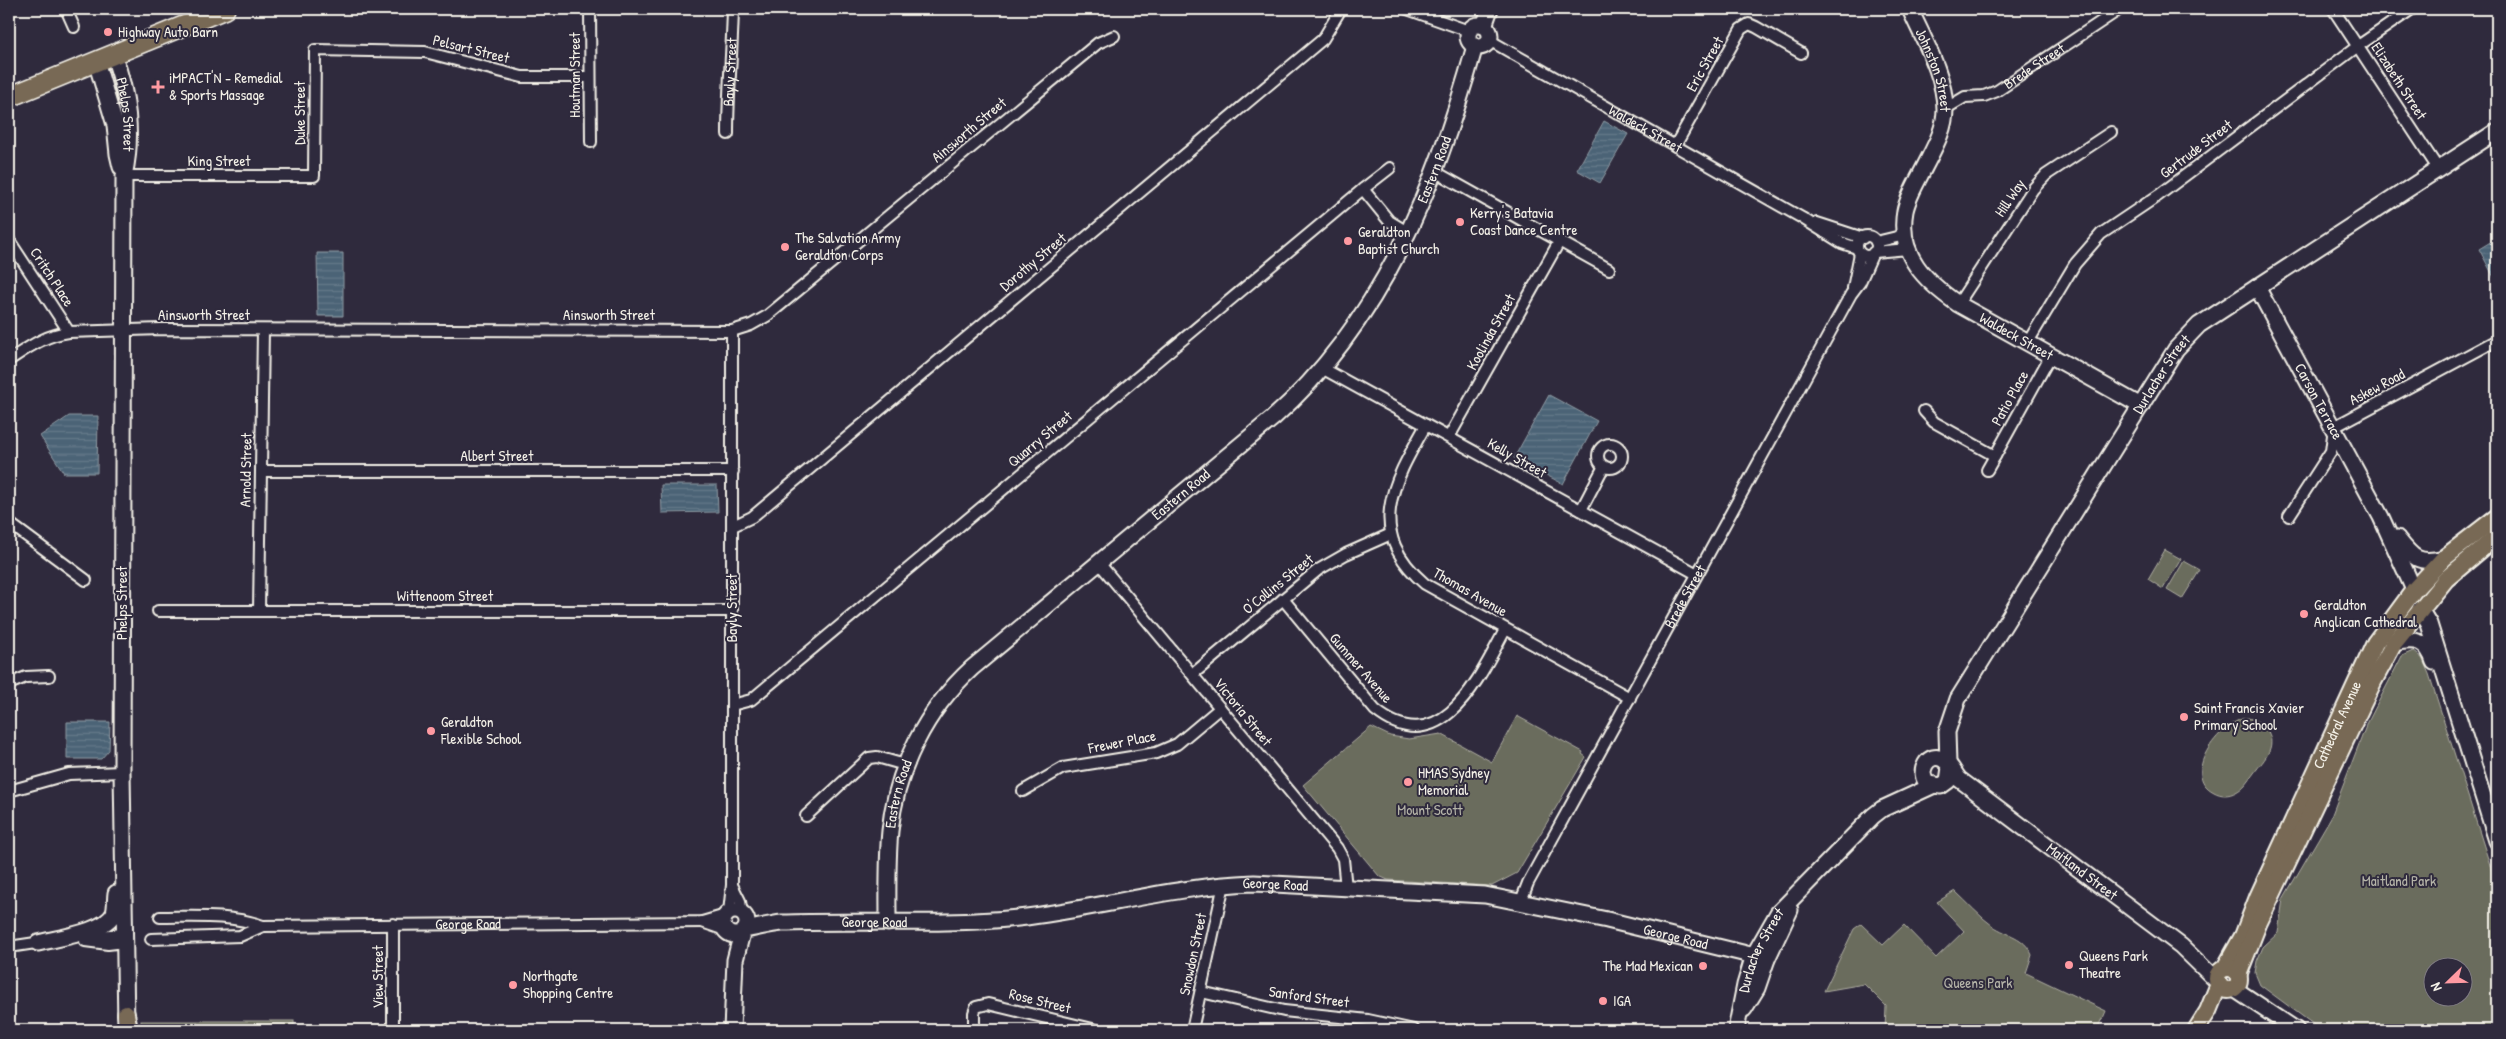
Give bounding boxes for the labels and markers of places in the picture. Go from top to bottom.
place label: Highway Auto Barn [118,21,218,42]
marker: Highway Auto Barn [102,26,114,38]
place label: iMPACT'N - Remedial & Sports Massage [169,67,283,105]
marker: iMPACT'N - Remedial & Sports Massage [151,80,165,94]
place label: Kerry's Batavia Coast Dance Centre [1470,202,1577,240]
marker: Kerry's Batavia Coast Dance Centre [1454,216,1466,228]
place label: Geraldton Baptist Church [1358,221,1439,259]
place label: The Salvation Army Geraldton Corps [795,227,901,265]
marker: Geraldton Baptist Church [1342,235,1354,247]
marker: The Salvation Army Geraldton Corps [779,241,791,253]
place label: Geraldton Anglican Cathedral [2314,594,2417,632]
marker: Geraldton Anglican Cathedral [2298,608,2310,620]
place label: Saint Francis Xavier Primary School [2194,697,2304,735]
place label: Geraldton Flexible School [440,711,521,749]
marker: Saint Francis Xavier Primary School [2178,711,2190,723]
marker: Geraldton Flexible School [425,725,437,737]
place label: HMAS Sydney Memorial [1418,762,1490,800]
marker: HMAS Sydney Memorial [1402,776,1414,788]
place label: Queens Park Theatre [2079,945,2148,983]
place label: The Mad Mexican [1603,955,1693,976]
marker: Queens Park Theatre [2063,959,2075,971]
marker: The Mad Mexican [1697,960,1709,972]
place label: Northgate Shopping Centre [523,965,613,1003]
marker: Northgate Shopping Centre [507,979,519,991]
place label: IGA [1613,990,1632,1011]
marker: IGA [1597,995,1609,1007]

